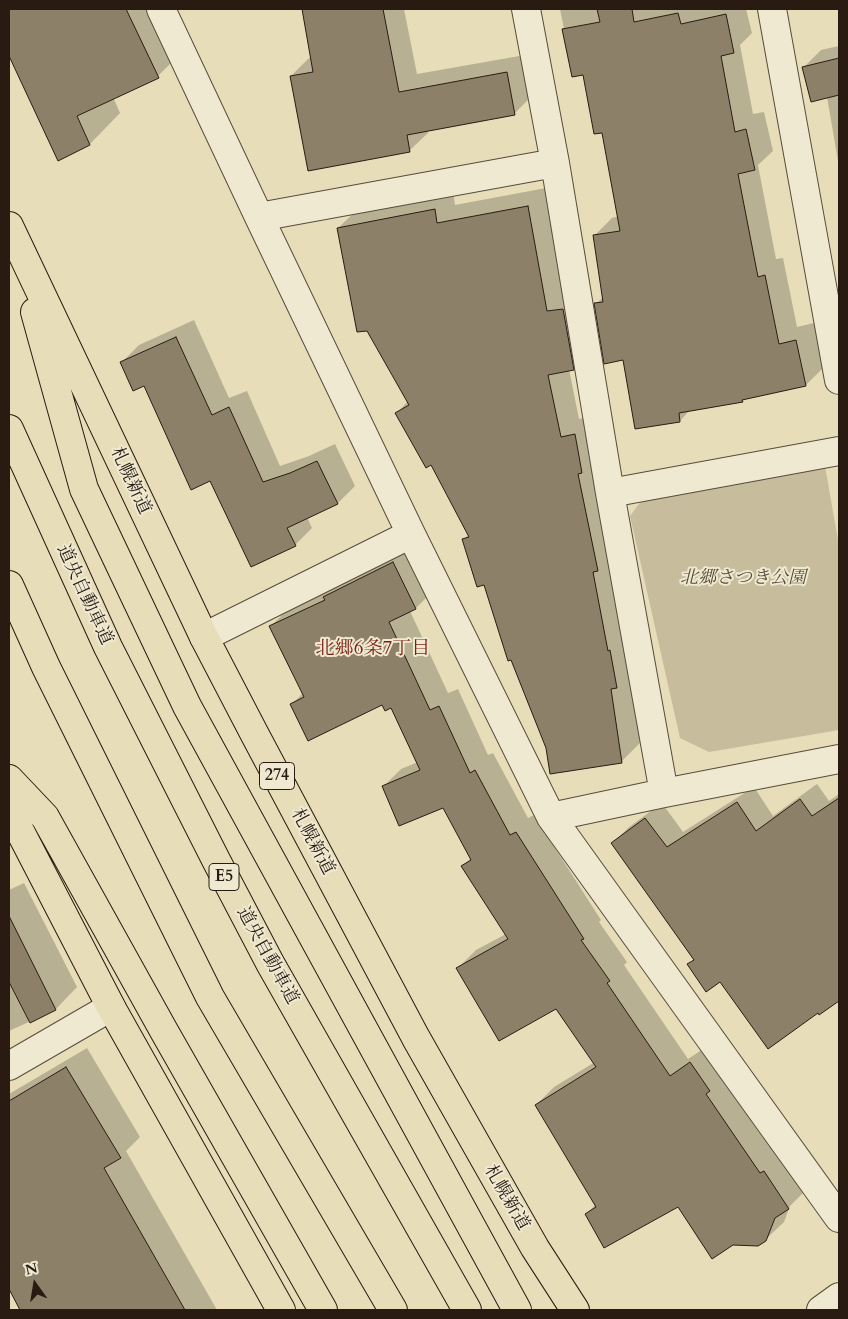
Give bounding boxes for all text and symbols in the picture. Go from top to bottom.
street label: 札幌新道 [105,444,155,518]
street label: 道央自動車道 [51,541,117,649]
park label: 北郷さつき公園 [680,568,806,590]
district label: 北郷6条7丁目 [316,639,430,661]
road number: 274 [260,762,294,789]
street label: 札幌新道 [286,805,338,879]
road number: E5 [209,864,239,890]
street label: 道央自動車道 [231,904,303,1008]
street label: 札幌新道 [479,1161,533,1235]
text: N [23,1258,40,1280]
north arrow [10,1259,60,1309]

